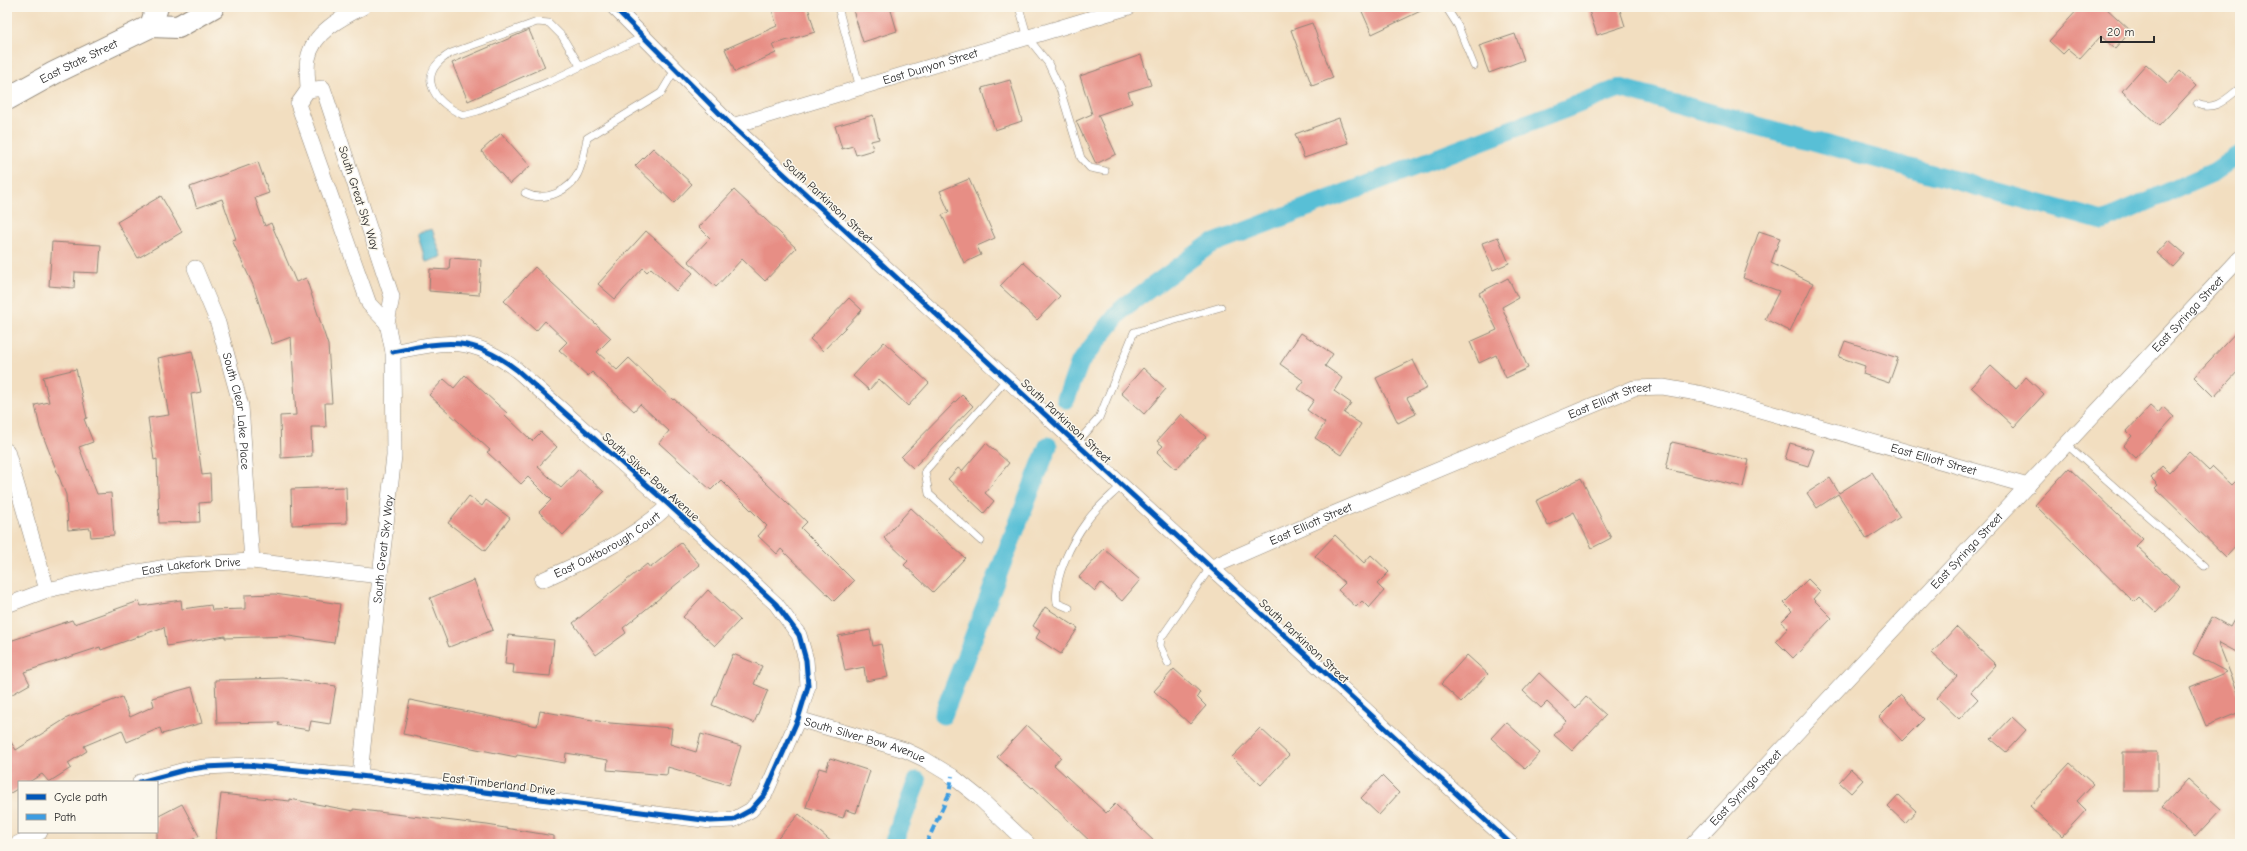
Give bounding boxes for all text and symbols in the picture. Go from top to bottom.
scale bar [2101,18,2154,44]
text: 20 m [2107,25,2135,39]
street label: East State Street [37,36,120,86]
street label: East Dunyon Street [881,46,980,87]
street label: South Great Sky Way [336,144,383,252]
street label: South Parkinson Street [780,156,876,247]
street label: East Syringa Street [2149,273,2227,355]
street label: South Clear Lake Place [219,351,252,470]
street label: South Parkinson Street [1018,376,1114,467]
street label: East Elliott Street [1566,380,1652,422]
street label: South Silver Bow Avenue [600,430,702,524]
street label: East Elliott Street [1889,441,1979,478]
street label: South Great Sky Way [370,494,396,604]
street label: East Elliott Street [1267,500,1354,548]
street label: East Oakborough Court [552,509,663,581]
street label: East Syringa Street [1928,510,2006,592]
street label: East Lakefork Drive [141,555,241,578]
street label: South Parkinson Street [1256,596,1352,687]
street label: South Silver Bow Avenue [803,714,928,766]
street label: East Syringa Street [1707,746,1785,829]
street label: East Timberland Drive [442,770,556,798]
legend [18,781,158,833]
text: Cycle path [54,790,107,804]
text: Path [54,810,76,824]

